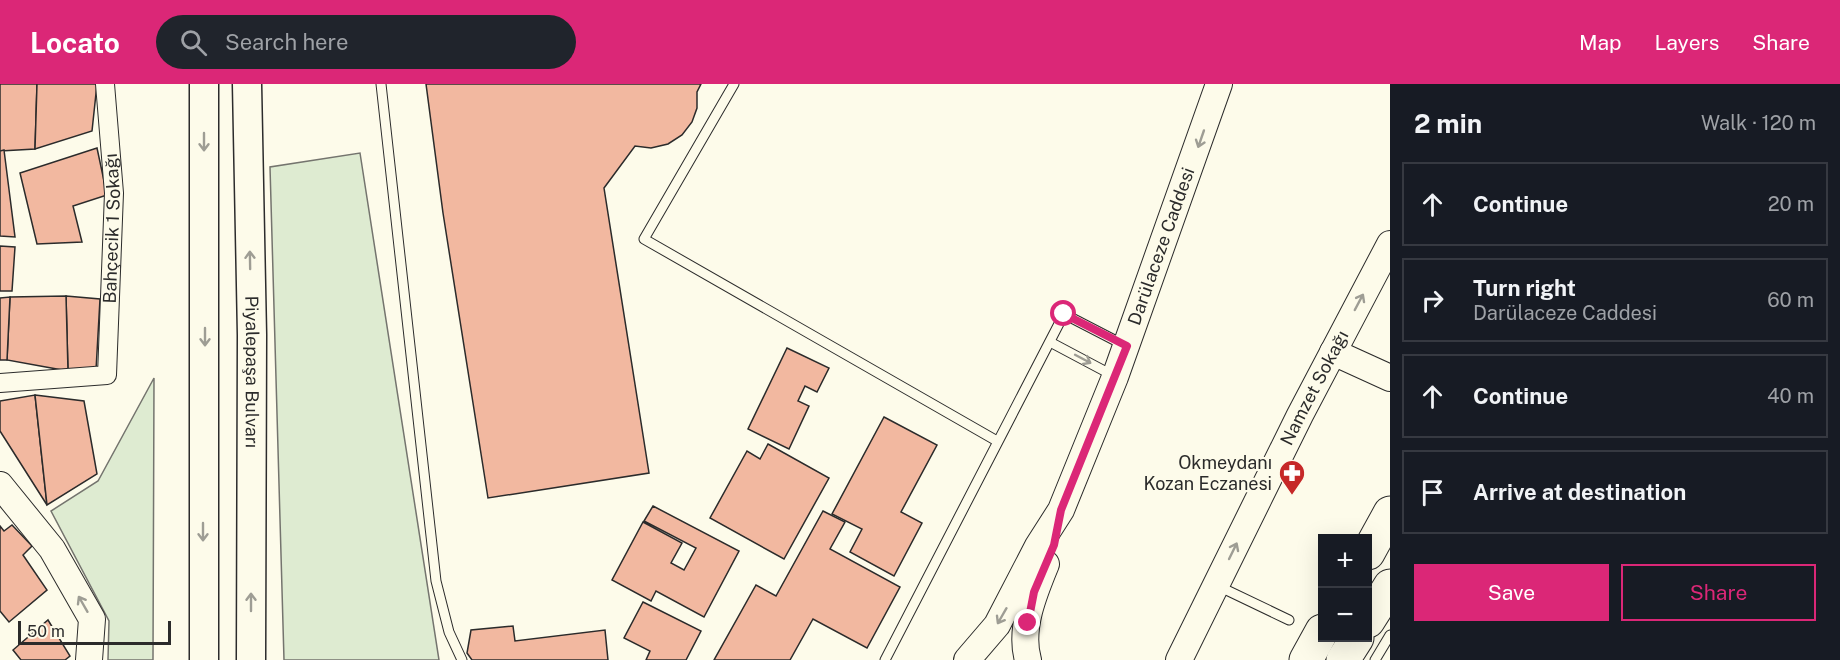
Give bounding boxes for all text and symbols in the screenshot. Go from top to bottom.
search box [156,15,576,69]
text: Locato [30,26,120,59]
icon: search [177,26,210,59]
text: Search here [225,29,348,55]
text: Map [1579,30,1622,55]
text: Layers [1655,30,1719,55]
text: Share [1752,30,1810,55]
text: 2 min [1414,108,1482,139]
text: Walk · 120 m [1701,111,1816,135]
one-way arrow [1194,129,1205,148]
one-way arrow [198,132,210,152]
street label: Bahçecik 1 Sokağı [99,152,124,304]
street label: Darülaceze Caddesi [1123,165,1199,328]
icon: ahead [1416,188,1449,221]
text: Continue [1473,191,1568,217]
text: 20 m [1768,192,1814,216]
one-way arrow [245,250,256,270]
text: Turn right [1473,275,1576,301]
icon: right [1416,284,1449,317]
text: 60 m [1767,288,1814,312]
one-way arrow [1353,294,1365,311]
street label: Piyalepaşa Bulvarı [241,295,263,448]
route start [1050,300,1076,326]
text: Darülaceze Caddesi [1473,301,1657,325]
one-way arrow [199,327,211,347]
street label: Namzet Sokağı [1276,327,1353,449]
one-way arrow [1073,354,1091,365]
icon: ahead [1416,380,1449,413]
text: Continue [1473,383,1568,409]
text: 40 m [1767,384,1814,408]
place label: Okmeydanı Kozan Eczanesi [1143,452,1272,494]
pharmacy icon: Okmeydanı Kozan Eczanesi [1277,458,1307,496]
icon: arrive [1416,476,1449,509]
text: Arrive at destination [1473,479,1686,505]
one-way arrow [197,522,209,542]
map controls [1318,534,1372,642]
button: + [1318,534,1372,588]
one-way arrow [1227,542,1239,560]
button: Save [1414,564,1609,621]
button: Share [1621,564,1816,621]
button: − [1318,588,1372,642]
one-way arrow [245,592,257,612]
one-way arrow [77,596,89,613]
one-way arrow [996,607,1008,624]
route end [1014,609,1040,635]
scale bar [18,618,171,646]
text: 50 m [27,622,65,641]

